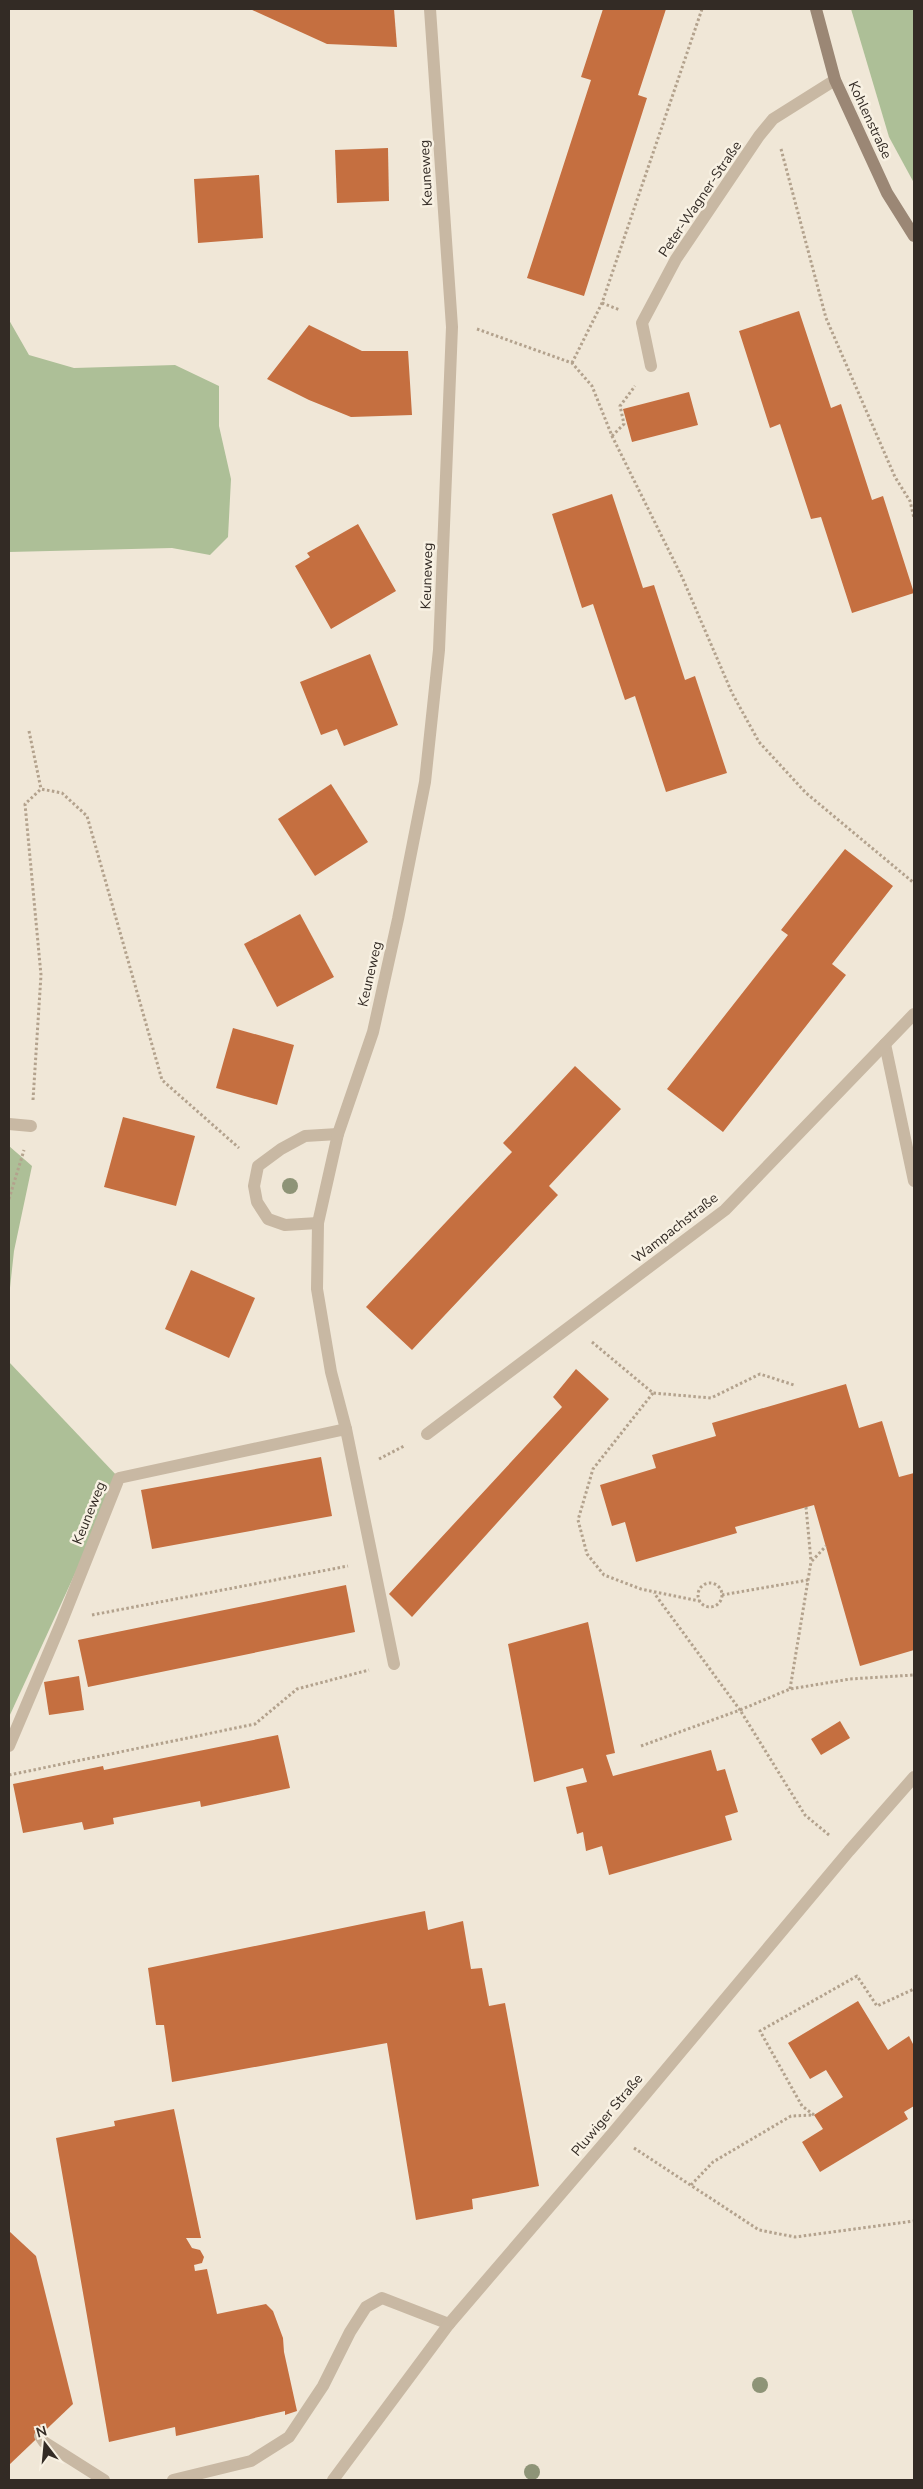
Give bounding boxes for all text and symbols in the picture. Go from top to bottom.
street label: Kohlenstraße [844,78,896,162]
street label: Peter-Wagner-Straße [654,137,746,261]
street label: Keuneweg [415,139,437,207]
street label: Keuneweg [416,542,438,610]
street label: Keuneweg [353,939,387,1009]
street label: Wampachstraße [628,1188,722,1268]
street label: Keuneweg [68,1479,110,1547]
street label: Pluwiger Straße [567,2070,647,2160]
north arrow [20,2419,70,2469]
text: N [34,2421,49,2443]

